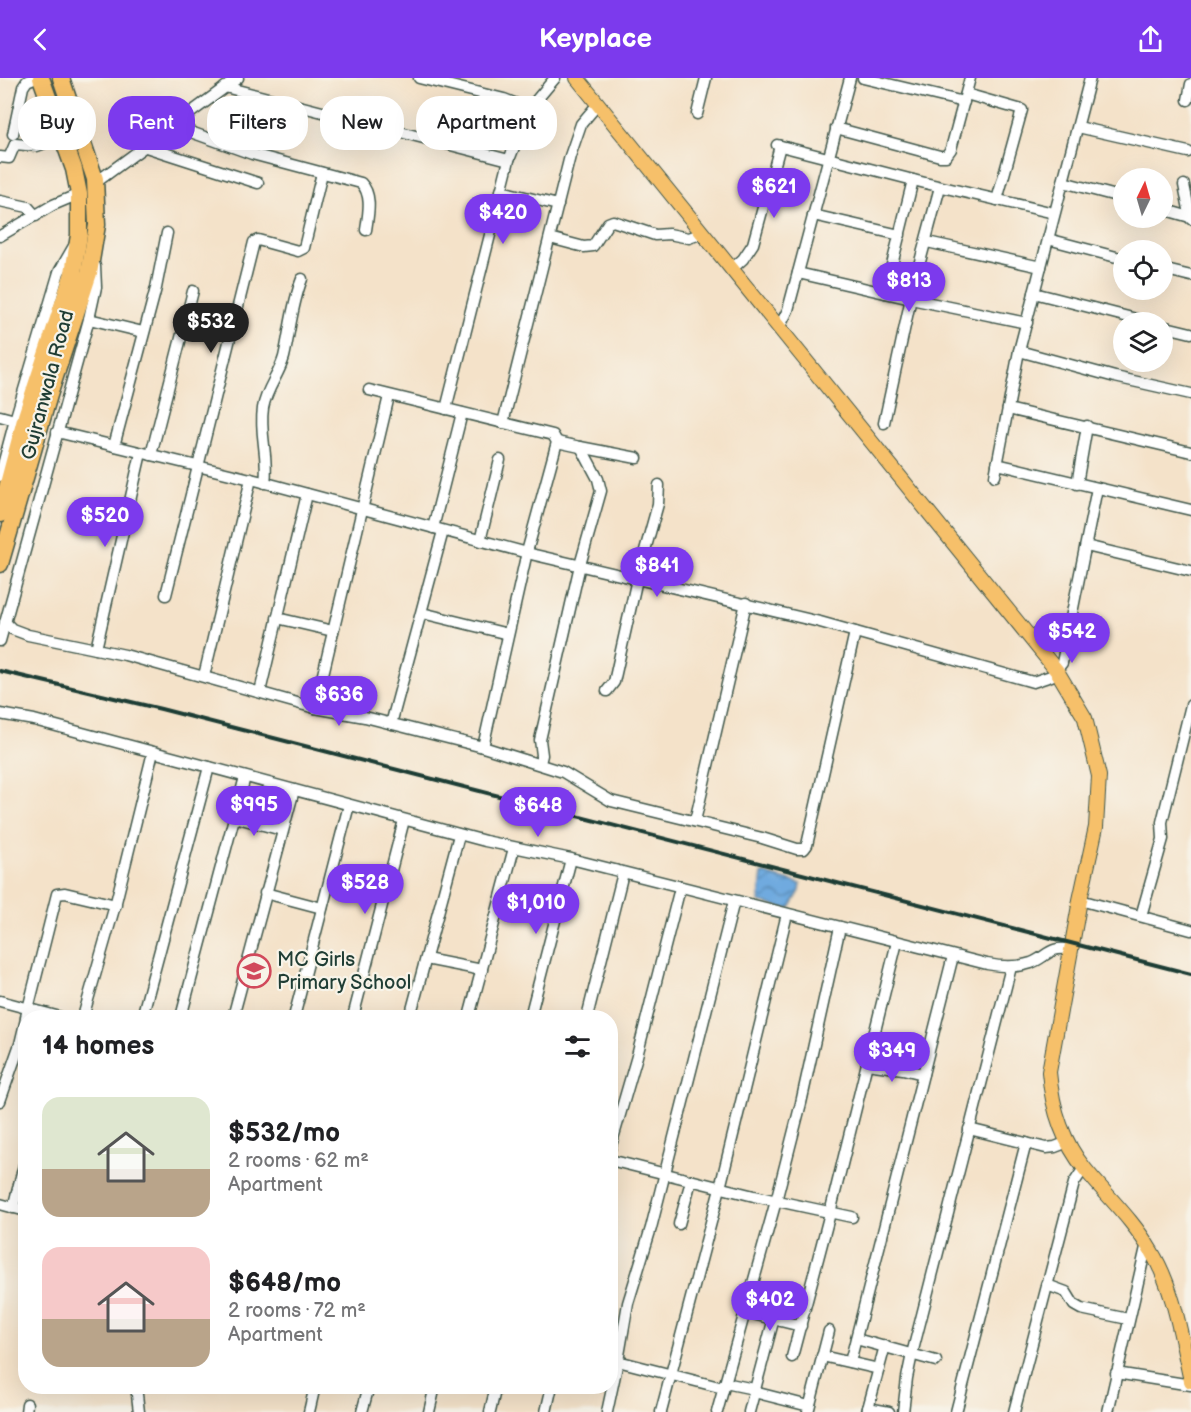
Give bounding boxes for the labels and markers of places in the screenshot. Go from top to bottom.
pin: $621 [738,168,810,219]
pin: $420 [467,194,539,245]
pin: $813 [873,262,945,313]
pin: $532 [175,303,247,354]
pin: $520 [69,497,141,548]
pin: $841 [621,547,693,598]
pin: $542 [1036,613,1108,664]
pin: $636 [303,676,375,727]
pin: $995 [218,786,290,837]
pin: $648 [502,787,574,838]
pin: $528 [329,864,401,915]
pin: $1,010 [487,884,585,935]
place label: MC Girls Primary School [277,948,411,995]
school or university icon: MC Girls Primary School [236,953,272,989]
pin: $349 [856,1032,928,1083]
pin: $402 [734,1281,806,1332]

